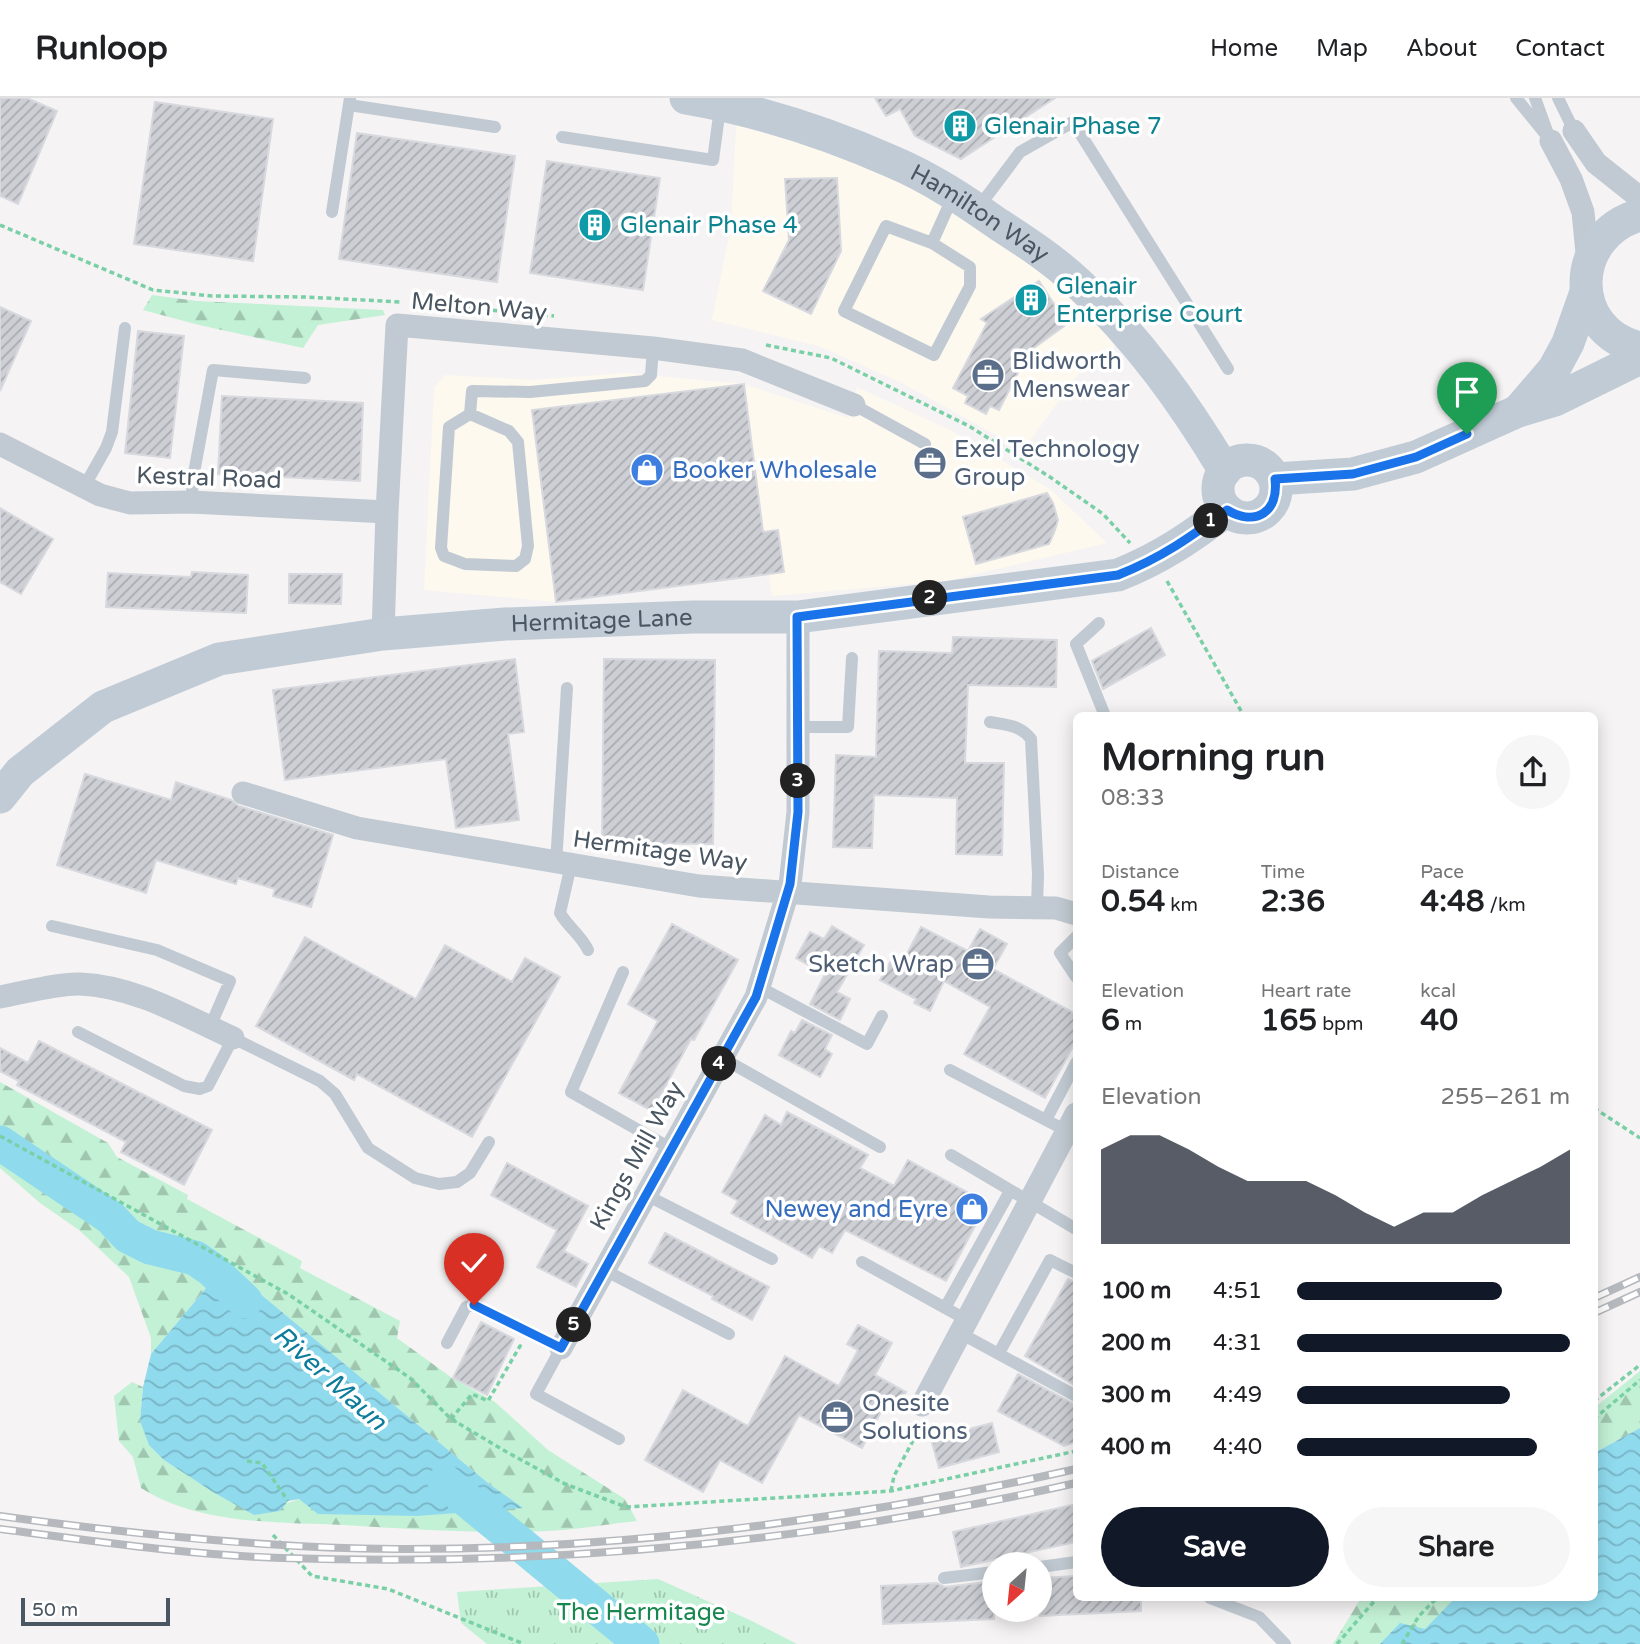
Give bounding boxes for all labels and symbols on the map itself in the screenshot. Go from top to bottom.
building icon: Glenair Phase 7 [941,107,979,145]
place label: Glenair Phase 7 [984,112,1162,141]
street label: Hamilton Way [905,158,1055,269]
building icon: Glenair Phase 4 [576,206,614,244]
place label: Glenair Phase 4 [620,211,798,240]
place label: Glenair Enterprise Court [1056,272,1243,329]
building icon: Glenair Enterprise Court [1012,281,1050,319]
street label: Melton Way [410,287,548,327]
place label: Blidworth Menswear [1012,347,1130,404]
office icon: Blidworth Menswear [969,356,1007,394]
pin [1437,362,1497,434]
place label: Exel Technology Group [954,435,1140,492]
office icon: Exel Technology Group [911,444,949,482]
shop icon: Booker Wholesale [628,451,666,489]
place label: Booker Wholesale [672,456,877,485]
street label: Kestral Road [136,461,282,495]
pin: 1 [1194,504,1228,538]
pin: 2 [912,580,948,616]
street label: Hermitage Lane [510,603,693,638]
pin: 3 [780,764,816,798]
street label: Hermitage Way [571,824,749,878]
office icon: Sketch Wrap [959,945,997,983]
place label: Sketch Wrap [808,950,954,979]
pin: 4 [702,1046,736,1082]
street label: Kings Mill Way [584,1076,690,1236]
shop icon: Newey and Eyre [953,1190,991,1228]
place label: Newey and Eyre [764,1195,948,1224]
pin [444,1233,504,1305]
pin: 5 [556,1308,592,1342]
water label: River Maun [267,1319,394,1438]
place label: Onesite Solutions [862,1389,968,1446]
office icon: Onesite Solutions [818,1398,856,1436]
north arrow [982,1552,1052,1622]
scale bar [21,1595,170,1627]
park label: The Hermitage [557,1598,725,1627]

